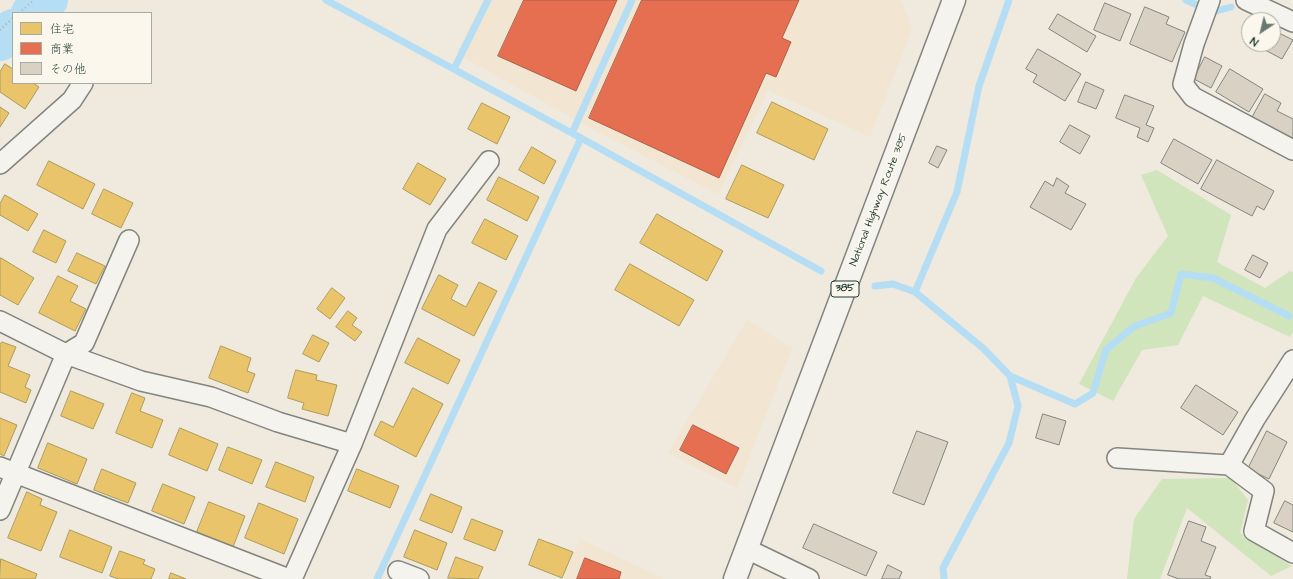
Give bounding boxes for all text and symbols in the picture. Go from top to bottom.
legend [12,12,152,84]
north arrow [1241,12,1281,52]
text: 住宅 [50,21,74,38]
text: N [1247,33,1262,50]
text: 商業 [50,41,74,58]
text: その他 [50,61,86,78]
street label: National Highway Route 385 [848,132,910,268]
road number: 385 [831,281,859,297]

